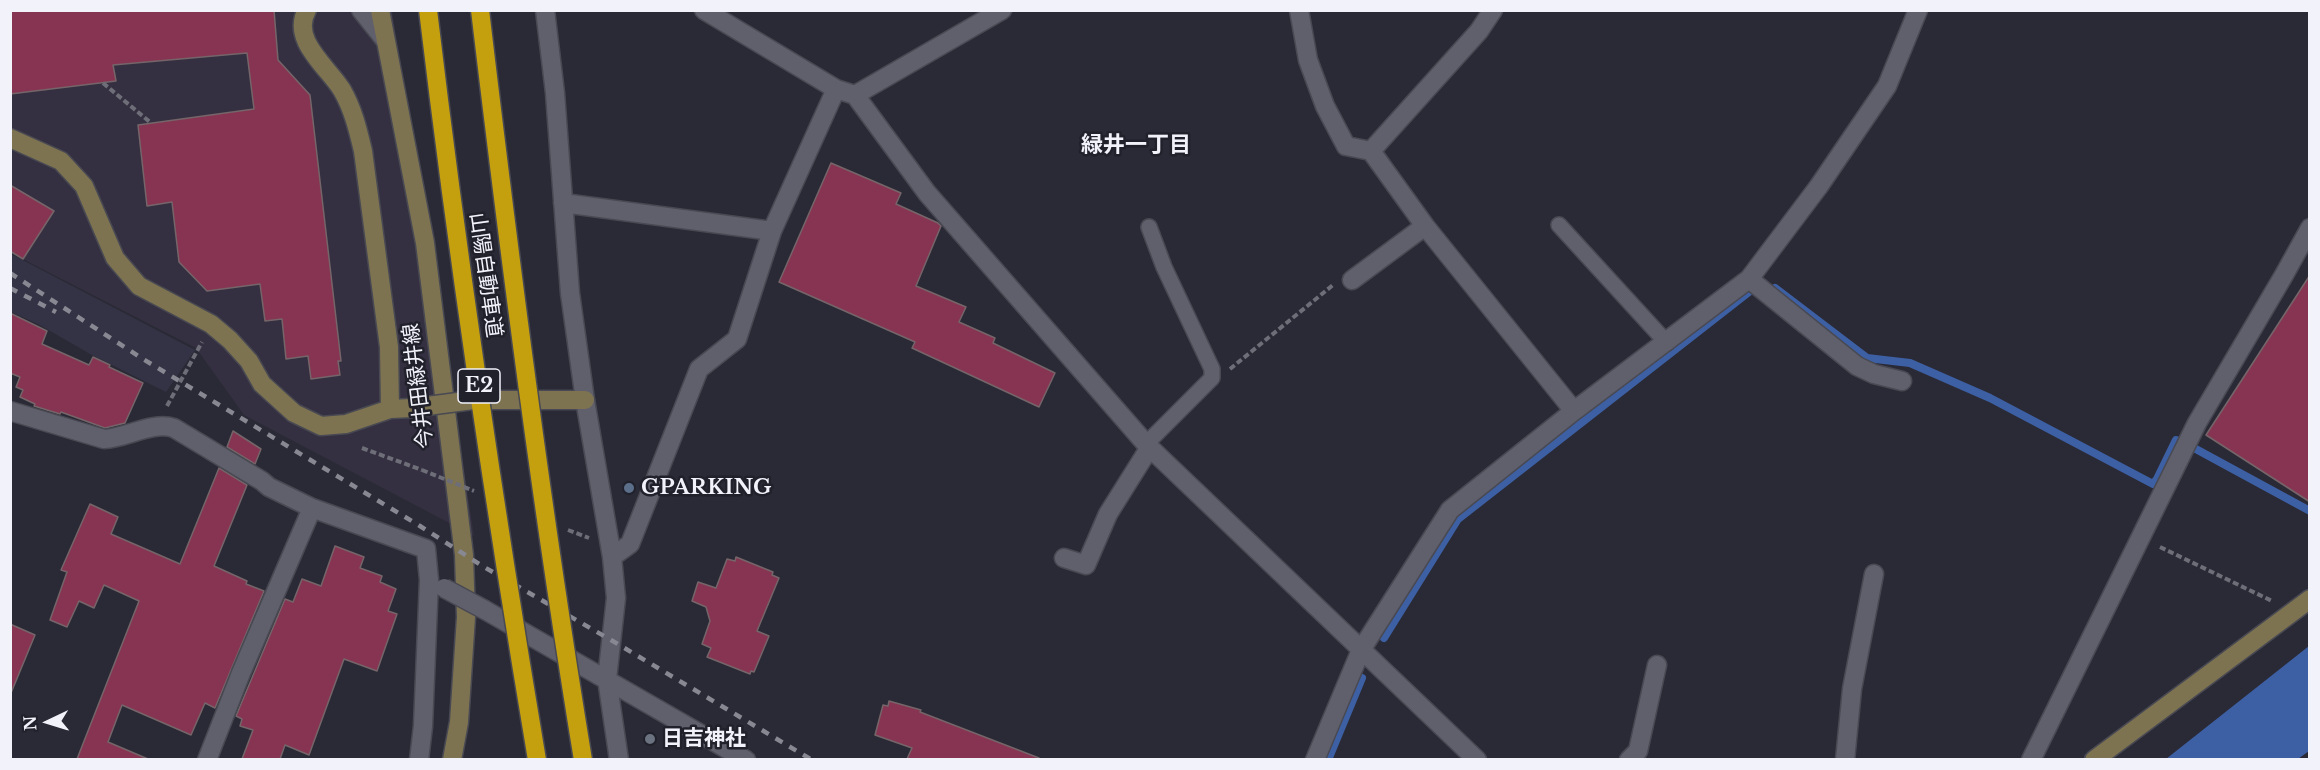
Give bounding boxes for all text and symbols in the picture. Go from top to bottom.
district label: 緑井一丁目 [1081,133,1191,159]
street label: 山陽自動車道 [464,211,506,339]
street label: 今井田緑井線 [399,322,439,450]
road number: E2 [458,369,500,403]
place label: GPARKING [641,475,771,501]
marker: GPARKING [622,481,636,495]
north arrow [18,692,78,752]
text: N [20,715,41,731]
place label: 日吉神社 [662,726,746,752]
marker: 日吉神社 [643,732,657,746]

